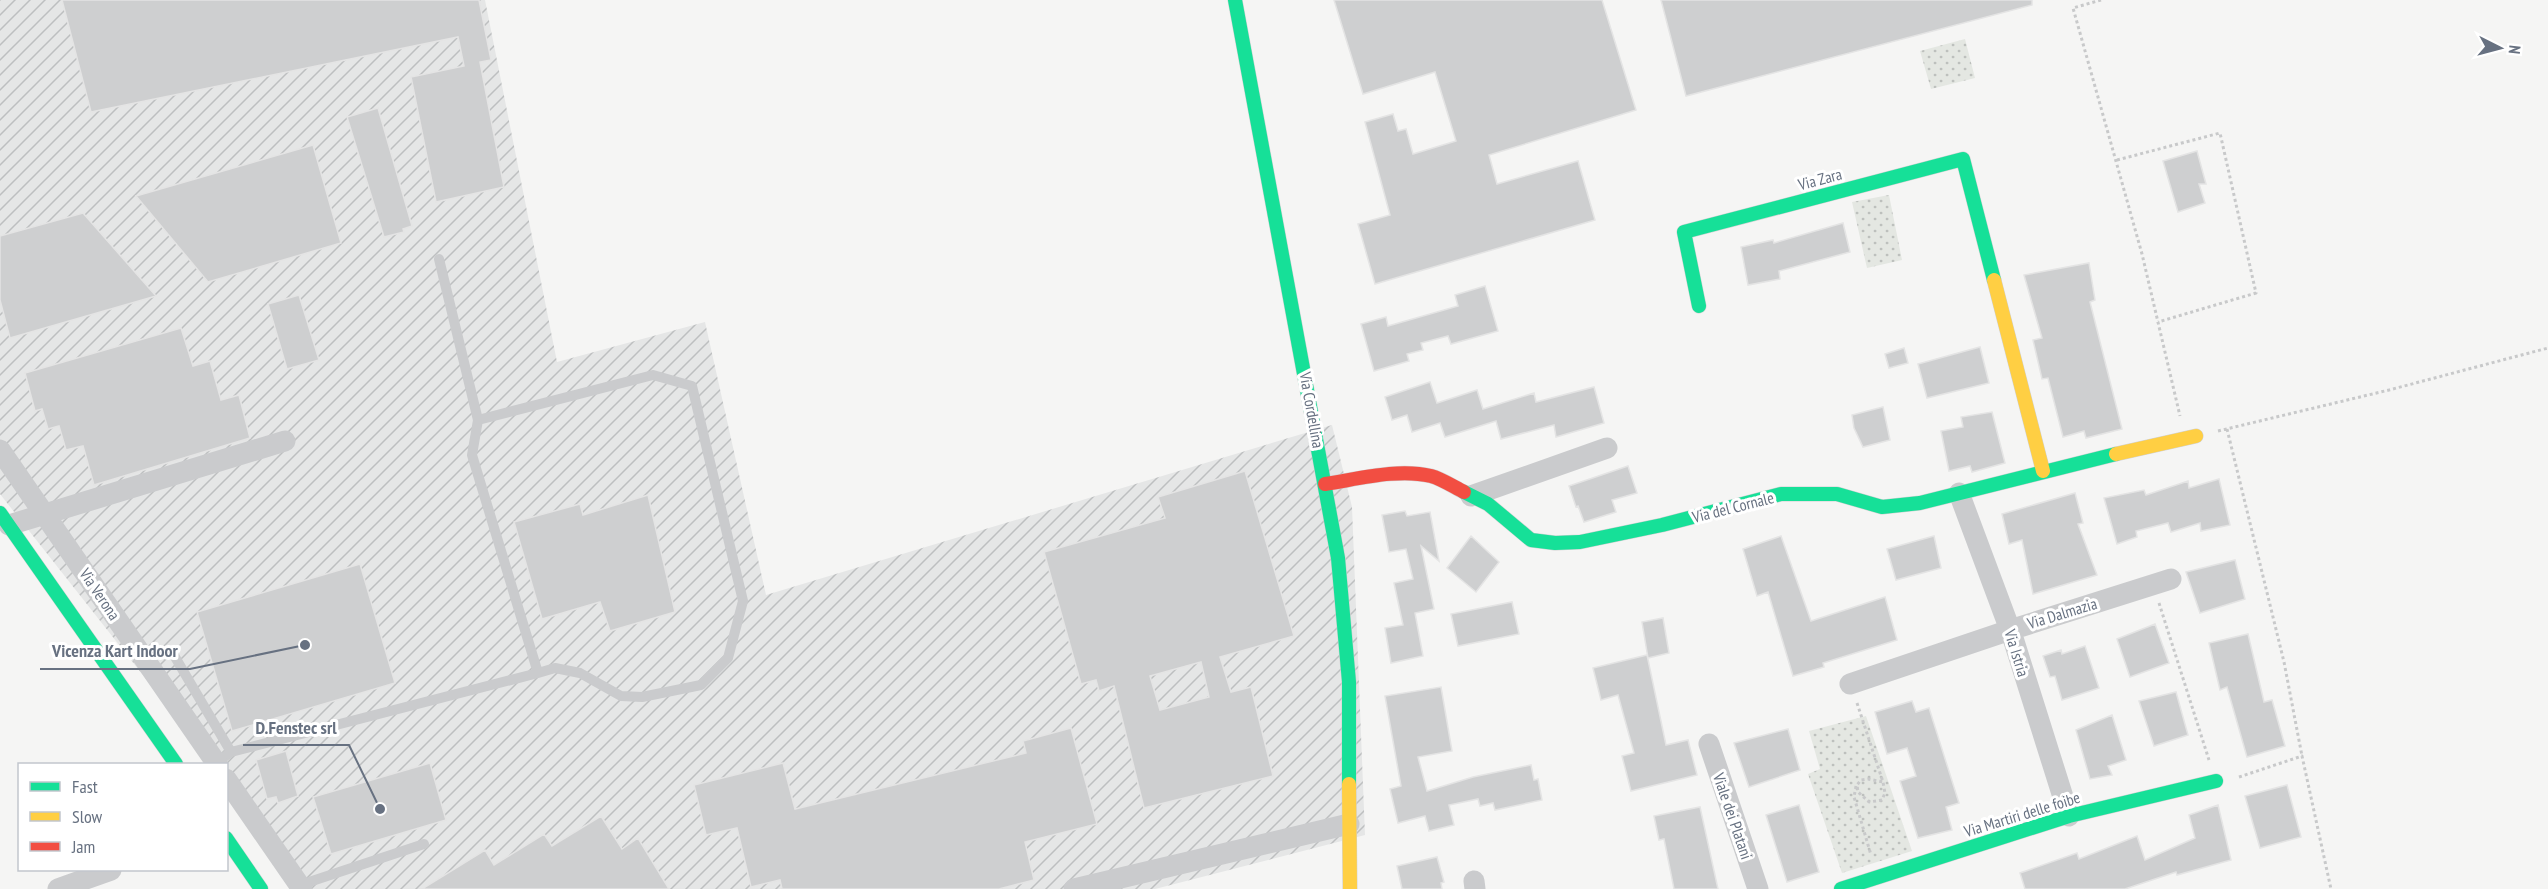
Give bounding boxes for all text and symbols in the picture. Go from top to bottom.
north arrow [2470,18,2530,78]
text: N [2505,44,2525,55]
street label: Via Zara [1795,164,1844,195]
street label: Via Cordellina [1295,369,1329,450]
street label: Via del Cornale [1689,487,1776,527]
street label: Via Verona [75,563,125,624]
street label: Via Dalmazia [2024,593,2099,633]
street label: Via Istria [2000,626,2034,679]
callout: Vicenza Kart Indoor [40,633,190,669]
text: Vicenza Kart Indoor [51,639,179,662]
callout: D.Fenstec srl [243,709,349,745]
text: D.Fenstec srl [255,716,337,739]
legend [18,763,228,871]
street label: Viale dei Platani [1709,769,1757,862]
text: Fast [72,775,98,798]
street label: Via Martiri delle foibe [1961,787,2082,841]
text: Slow [72,805,103,828]
text: Jam [71,835,95,858]

